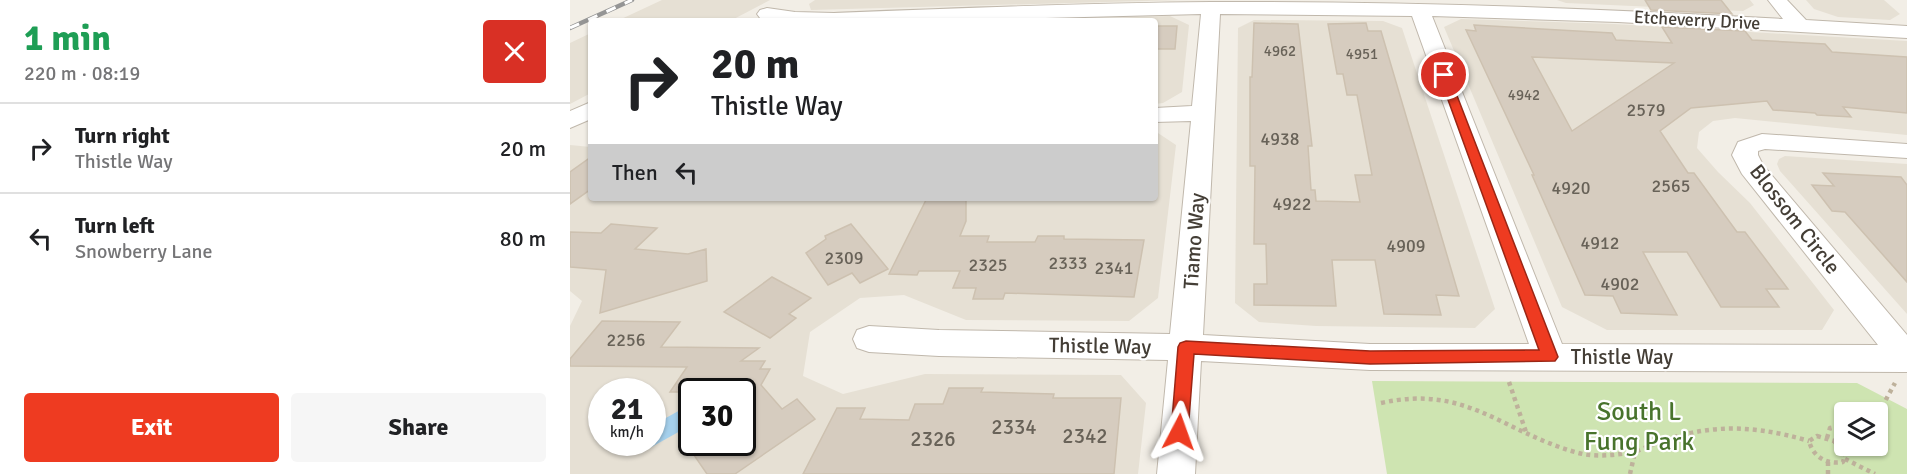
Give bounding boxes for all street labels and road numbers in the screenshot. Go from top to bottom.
street label: Etcheverry Drive [1633,6,1761,34]
street label: Blossom Circle [1744,159,1846,279]
street label: Tiamo Way [1178,192,1210,290]
street label: Thistle Way [1049,332,1152,360]
street label: Thistle Way [1571,344,1673,370]

